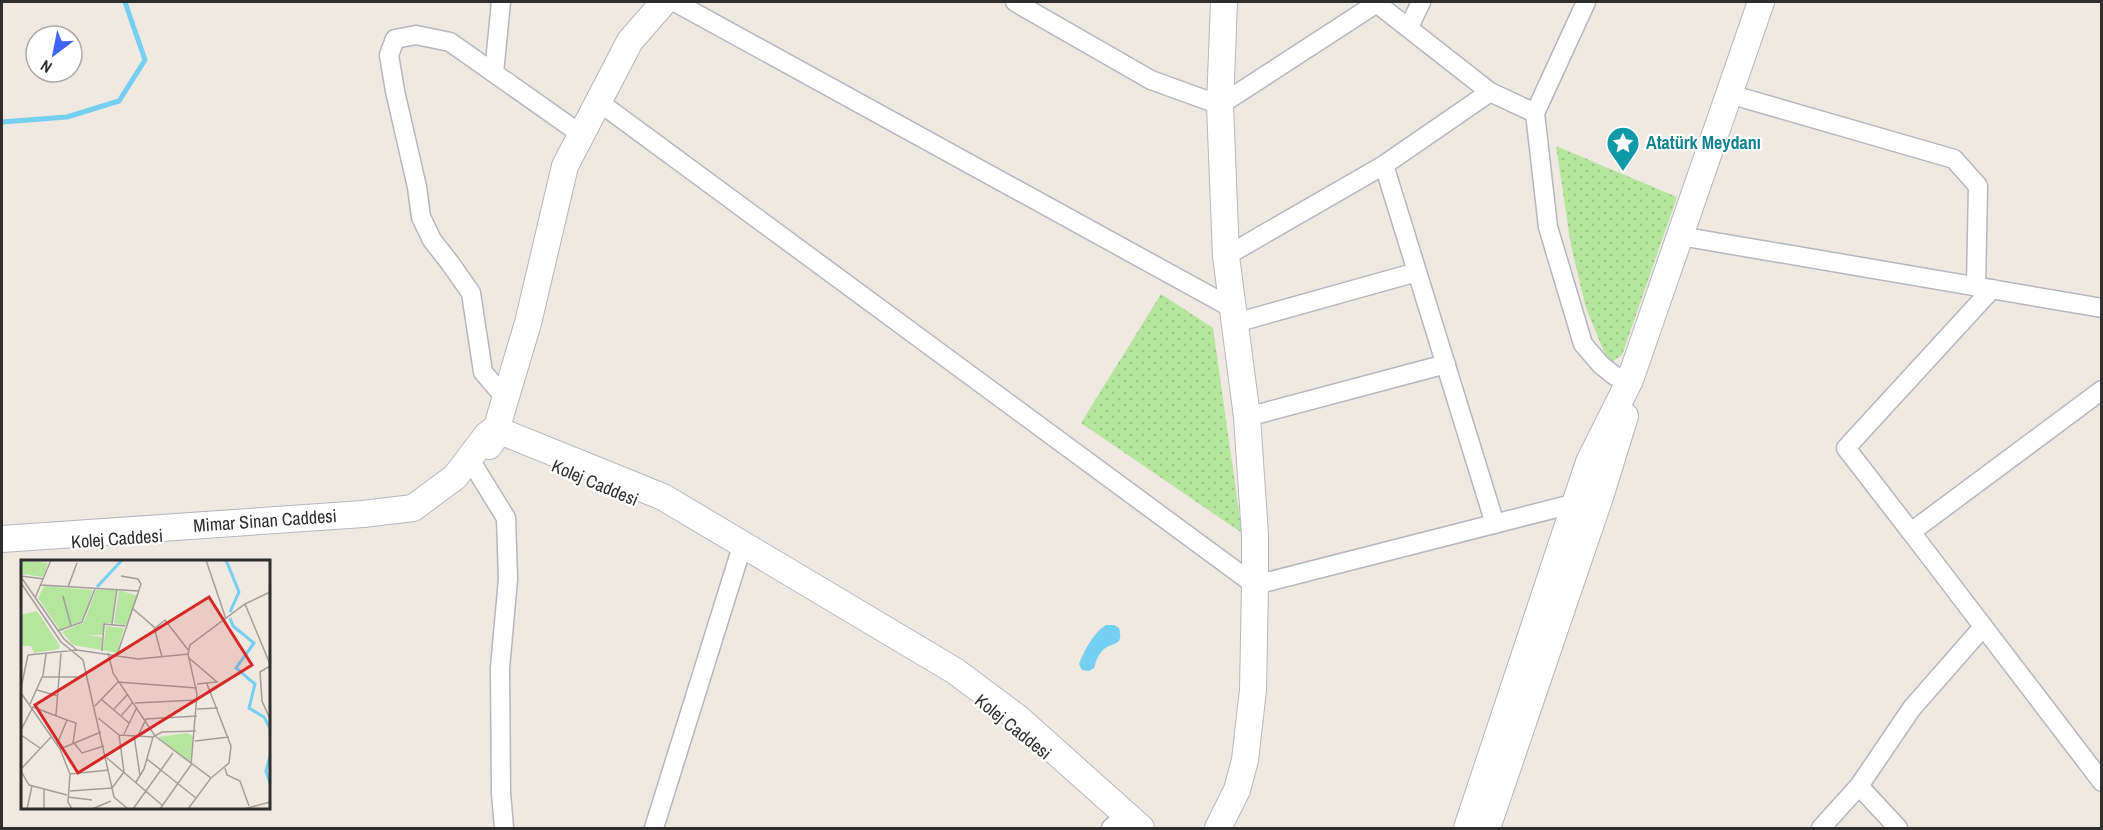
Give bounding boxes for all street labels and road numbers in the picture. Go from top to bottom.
street label: Kolej Caddesi [548,453,642,512]
street label: Mimar Sinan Caddesi [192,503,337,538]
street label: Kolej Caddesi [70,523,164,554]
street label: Kolej Caddesi [970,688,1057,765]

